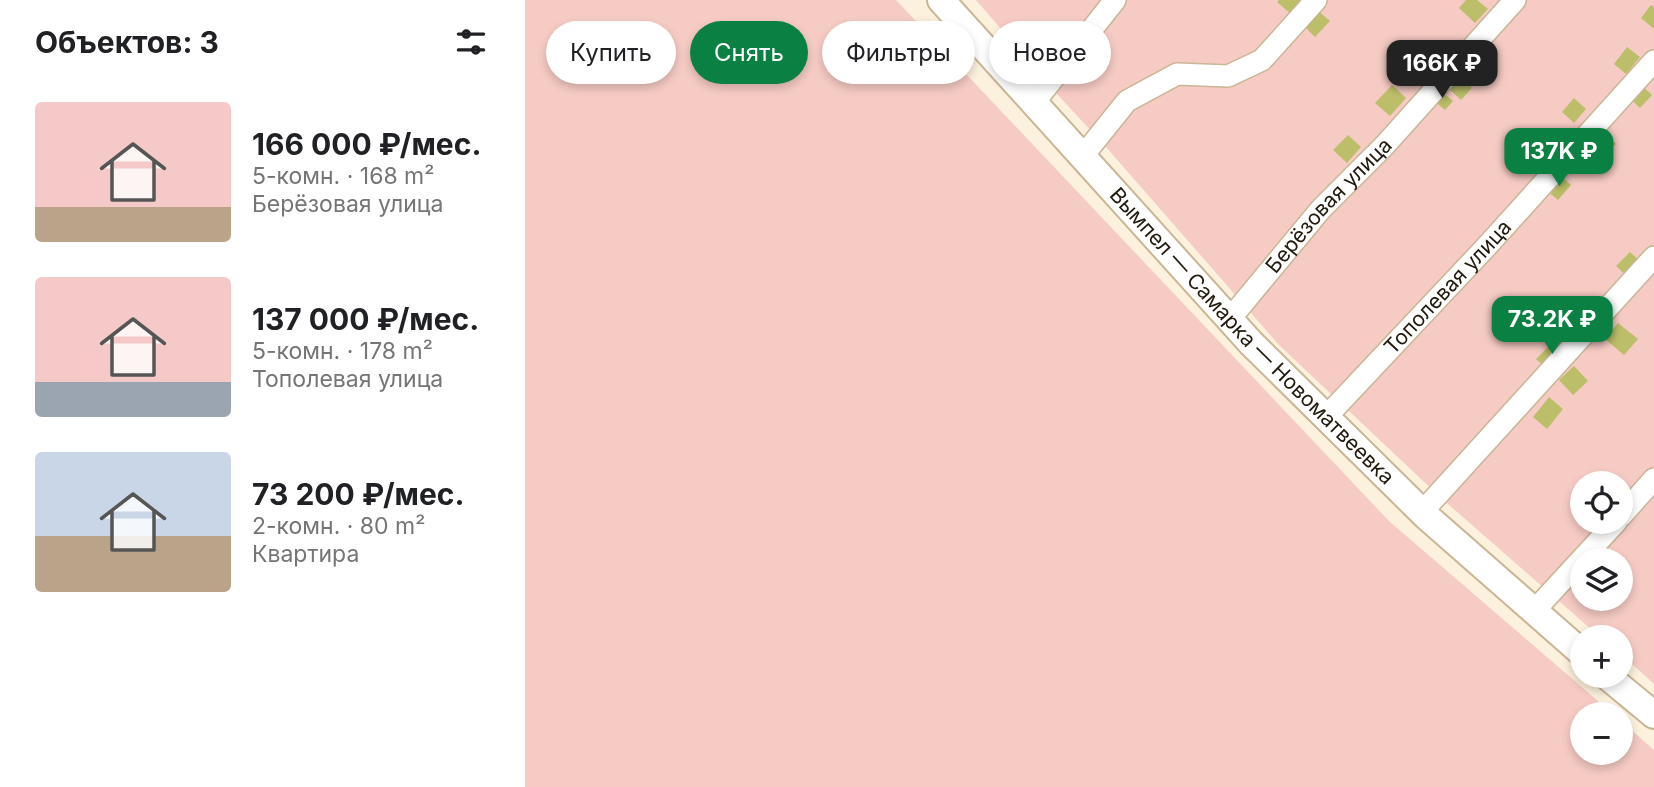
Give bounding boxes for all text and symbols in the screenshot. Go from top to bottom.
chip: Купить [546,21,676,84]
chip: Снять [690,21,808,84]
chip: Фильтры [822,21,975,84]
chip: Новое [989,21,1111,84]
icon: filters [452,23,490,61]
text: Объектов: 3 [35,24,219,60]
pin: 166K ₽ [1385,41,1499,100]
text: 166K ₽ [1403,49,1481,77]
text: 166 000 ₽/мес. [252,126,481,162]
pin: 137K ₽ [1502,128,1616,188]
icon: home [91,130,175,214]
street label: Берёзовая улица [1260,132,1397,278]
text: 137K ₽ [1520,137,1598,165]
text: 5-комн. · 168 m² [252,162,434,190]
street label: Вымпел — Самарка — Новоматвеевка [1105,182,1400,489]
text: Берёзовая улица [252,190,443,218]
street label: Тополевая улица [1379,215,1516,359]
pin: 73.2K ₽ [1487,296,1617,356]
text: 137 000 ₽/мес. [252,301,479,337]
icon: home [91,305,175,389]
text: 73.2K ₽ [1508,305,1596,333]
text: 5-комн. · 178 m² [252,337,433,365]
text: Тополевая улица [252,365,443,393]
map controls [1570,471,1633,765]
button: locate [1570,471,1633,534]
text: 73 200 ₽/мес. [252,476,465,512]
icon: home [91,480,175,564]
text: 2-комн. · 80 m² [252,512,425,540]
text: Квартира [252,540,359,568]
button: layers [1570,548,1633,611]
button: + [1570,625,1633,688]
button: − [1570,702,1633,765]

